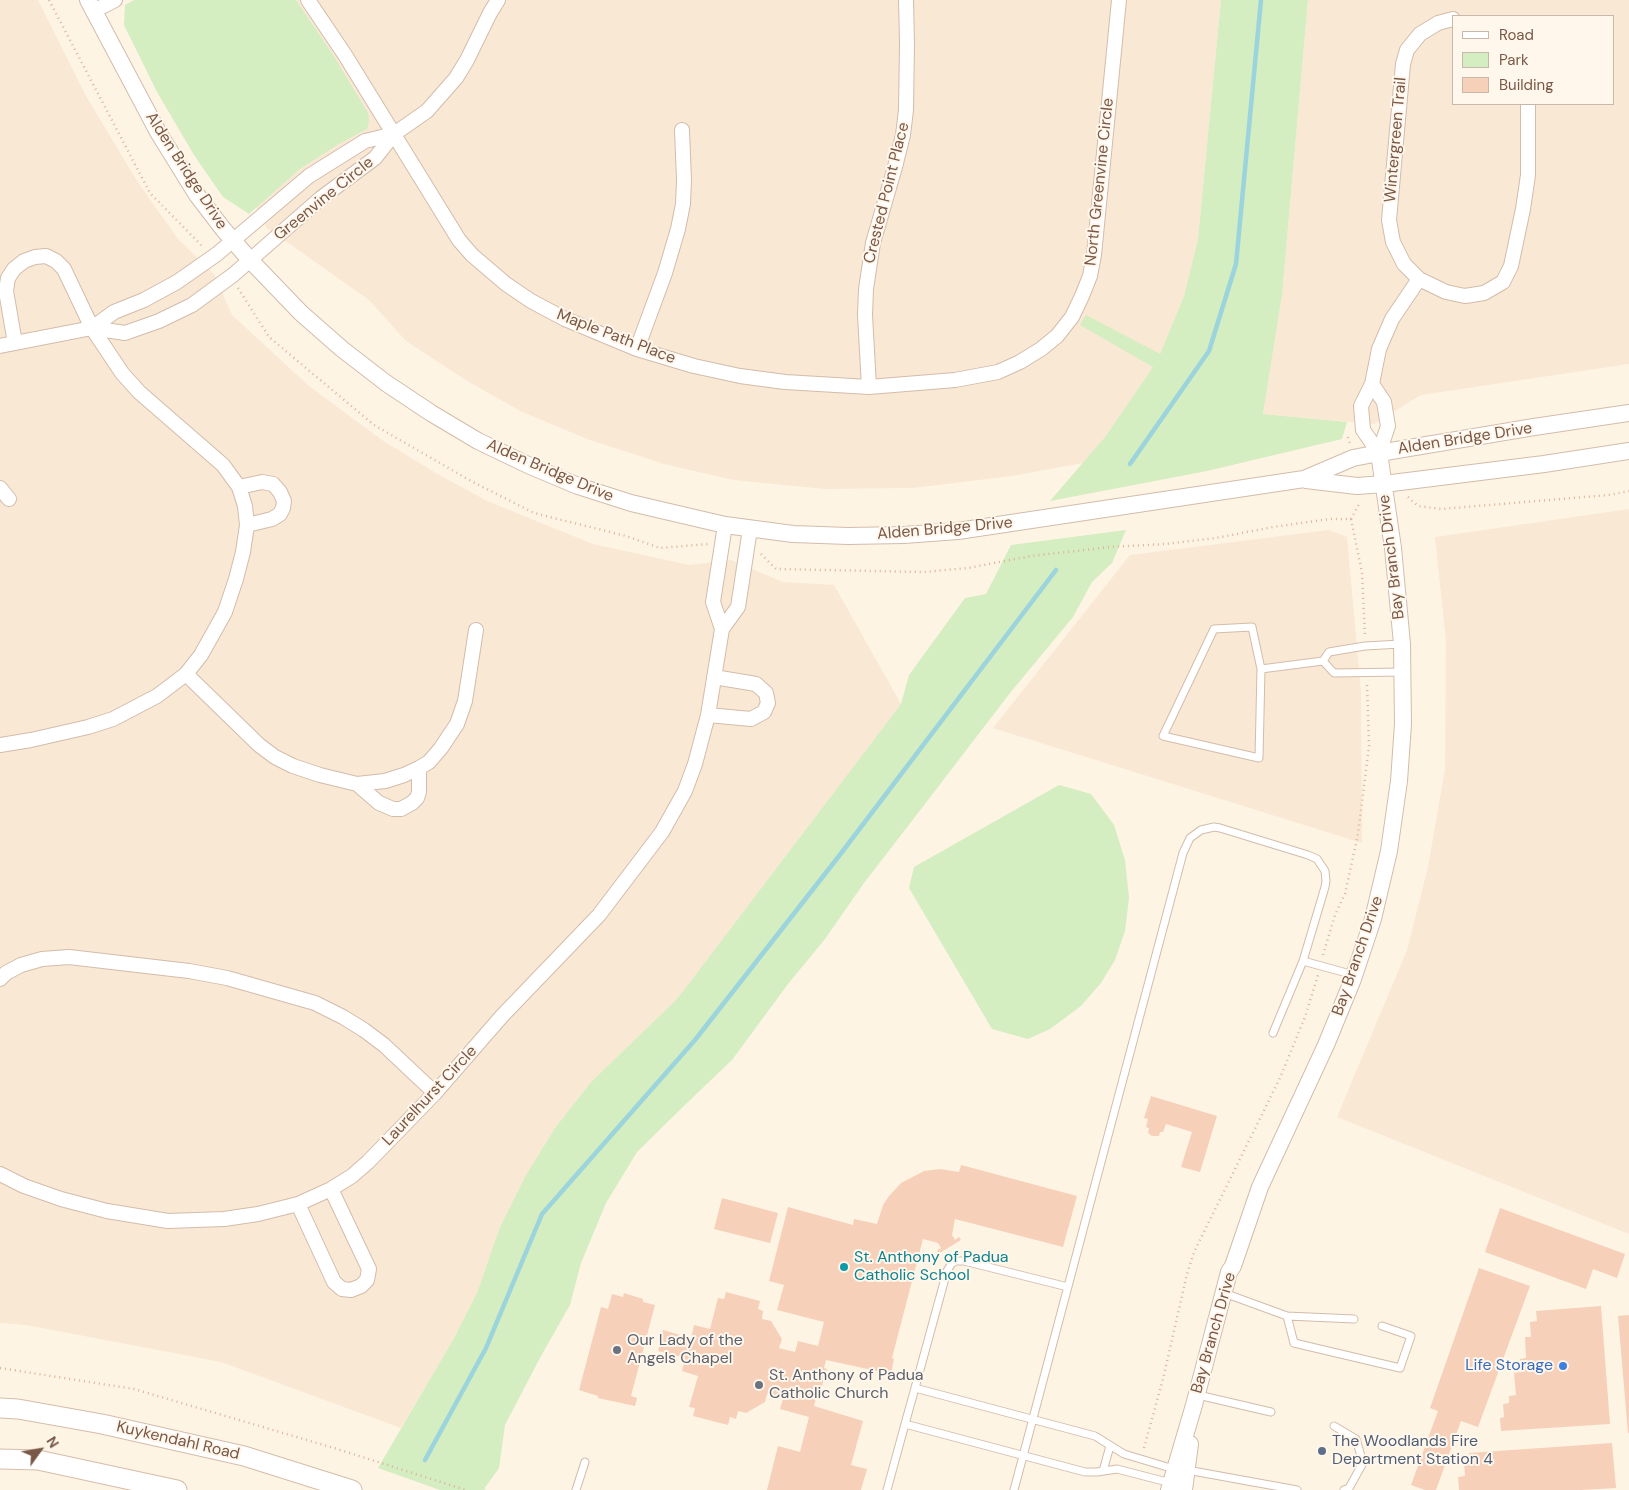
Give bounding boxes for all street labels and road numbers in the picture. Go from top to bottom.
street label: Wintergreen Trail [1381,77,1411,203]
street label: North Greenvine Circle [1082,97,1118,267]
street label: Alden Bridge Drive [141,109,231,233]
street label: Crested Point Place [860,120,914,266]
street label: Greenvine Circle [270,153,378,245]
street label: Maple Path Place [554,305,678,369]
street label: Alden Bridge Drive [1396,419,1534,459]
street label: Alden Bridge Drive [484,436,616,506]
street label: Bay Branch Drive [1375,494,1409,620]
street label: Alden Bridge Drive [876,514,1014,544]
street label: Bay Branch Drive [1329,894,1387,1018]
street label: Laurelhurst Circle [379,1042,481,1150]
street label: Bay Branch Drive [1188,1270,1240,1396]
street label: Kuykendahl Road [115,1417,241,1465]

